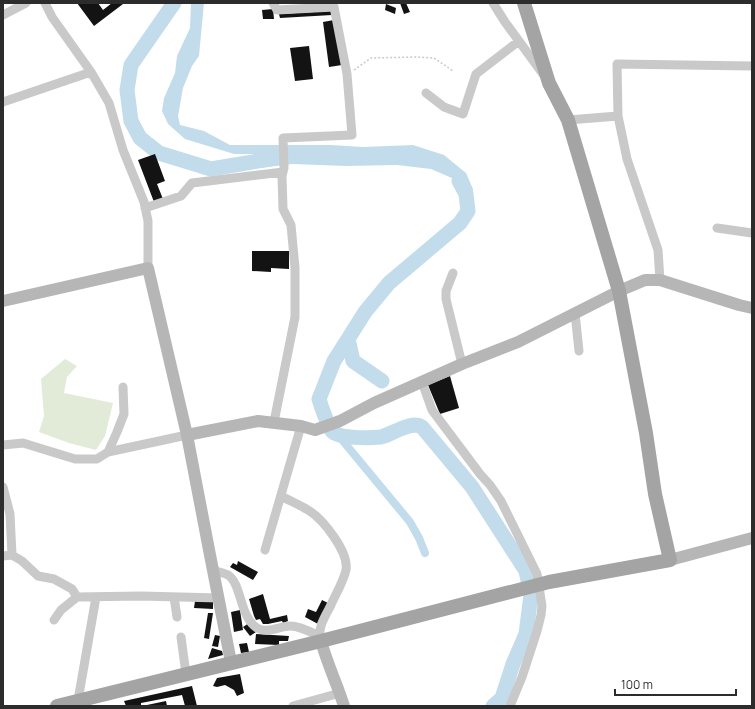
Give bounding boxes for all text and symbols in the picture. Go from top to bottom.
scale bar [615,671,736,697]
text: 100 m [621,676,653,693]

